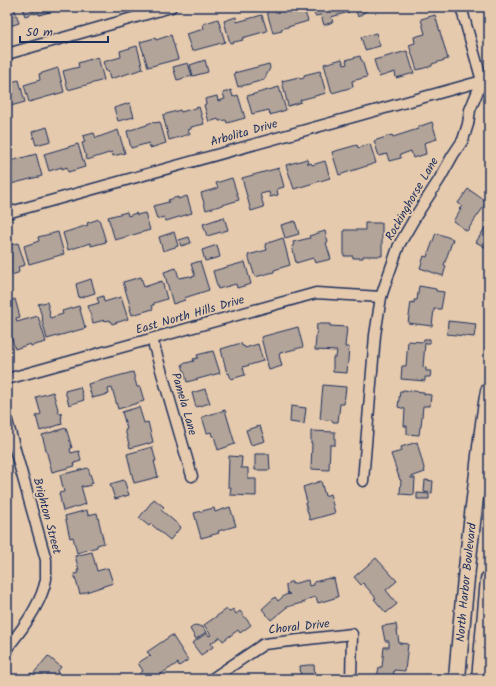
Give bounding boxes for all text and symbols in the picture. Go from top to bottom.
scale bar [20,18,108,44]
text: 50 m [26,23,53,42]
street label: Arbolita Drive [208,114,280,152]
street label: Rockinghorse Lane [380,153,444,244]
street label: East North Hills Drive [133,290,247,340]
street label: Pamela Lane [166,370,202,438]
street label: Brighton Street [28,476,66,557]
street label: North Harbor Boulevard [451,521,482,643]
street label: Choral Drive [267,614,331,640]

